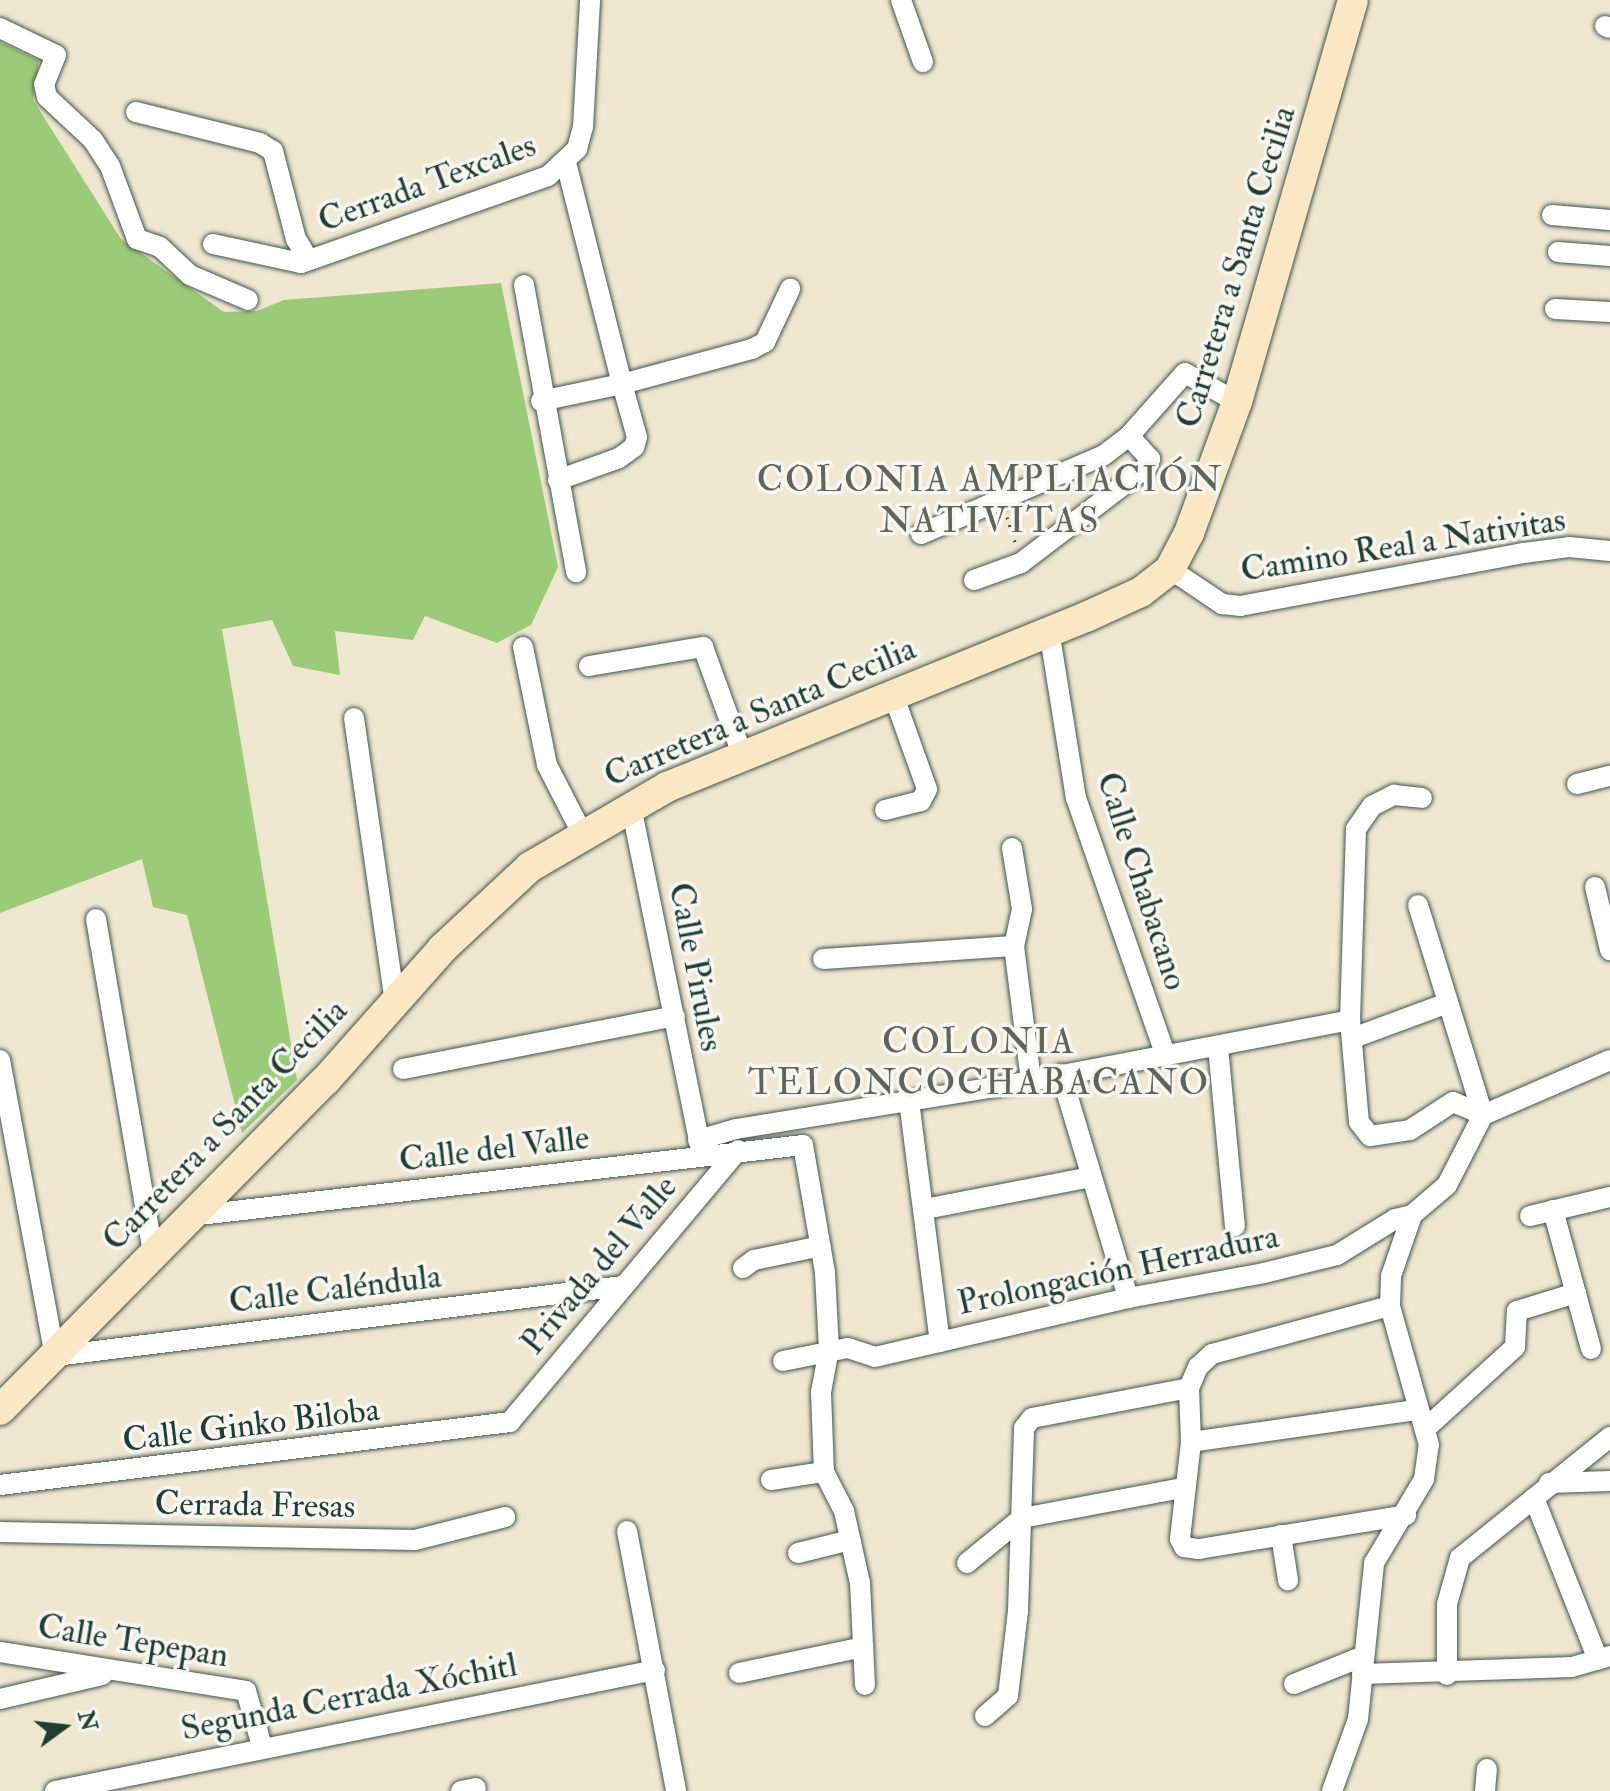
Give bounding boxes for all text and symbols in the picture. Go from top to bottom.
street label: Carretera a Santa Cecilia [1168,101,1304,433]
street label: Cerrada Texcales [313,125,541,241]
district label: COLONIA AMPLIACIÓN NATIVITAS [757,457,1223,542]
street label: Camino Real a Nativitas [1238,499,1568,591]
street label: Carretera a Santa Cecilia [598,628,922,796]
street label: Calle Chabacano [1088,767,1196,995]
street label: Calle Pirules [660,879,732,1055]
street label: Carretera a Santa Cecilia [94,991,356,1259]
district label: COLONIA TELONCOCHABACANO [748,1019,1210,1104]
street label: Calle del Valle [397,1117,591,1181]
street label: Privada del Valle [512,1167,686,1363]
street label: Prolongación Herradura [954,1216,1282,1324]
street label: Calle Caléndula [227,1256,443,1322]
street label: Calle Ginko Biloba [120,1389,382,1461]
street label: Cerrada Fresas [154,1483,356,1527]
street label: Calle Tepepan [35,1606,231,1676]
street label: Segunda Cerrada Xóchitl [178,1644,520,1750]
north arrow [24,1687,104,1767]
text: N [71,1708,103,1734]

